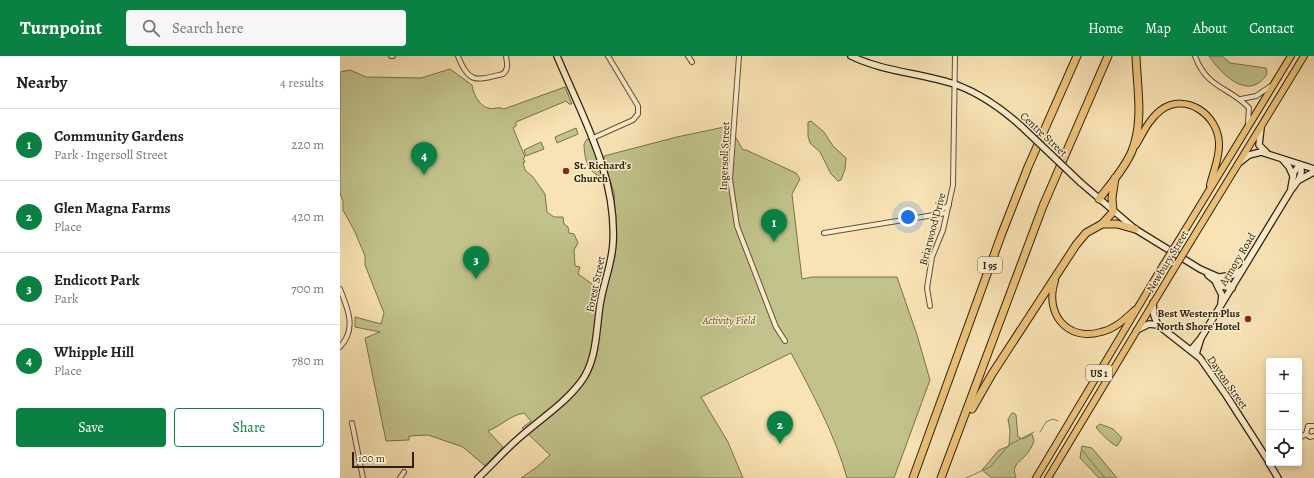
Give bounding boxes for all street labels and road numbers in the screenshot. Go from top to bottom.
street label: Centre Street [1017,109,1071,160]
street label: Ingersoll Street [716,121,733,191]
street label: Briarwood Drive [916,191,949,267]
street label: Newbury Street [1143,227,1192,295]
street label: Armory Road [1215,230,1259,289]
street label: Forest Street [582,254,609,314]
road number: I 95 [978,257,1002,273]
street label: Dayton Street [1204,353,1252,412]
road number: US 1 [1086,365,1112,381]

